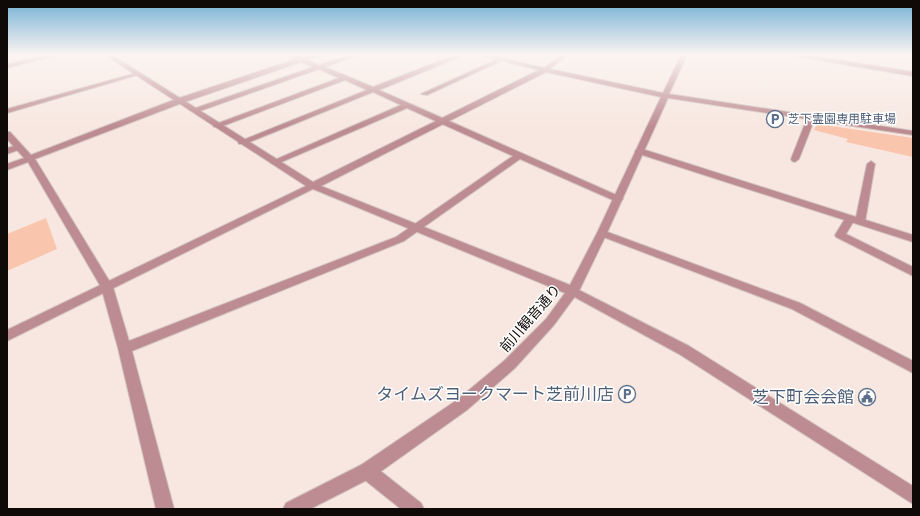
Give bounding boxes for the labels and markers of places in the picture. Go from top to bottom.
parking icon: 芝下霊園専用駐車場 [765,109,785,129]
place label: 芝下霊園専用駐車場 [788,112,896,126]
place label: タイムズヨークマート芝前川店 [376,384,614,404]
parking icon: タイムズヨークマート芝前川店 [617,384,637,404]
place label: 芝下町会会館 [752,387,854,407]
public building icon: 芝下町会会館 [857,387,877,407]

